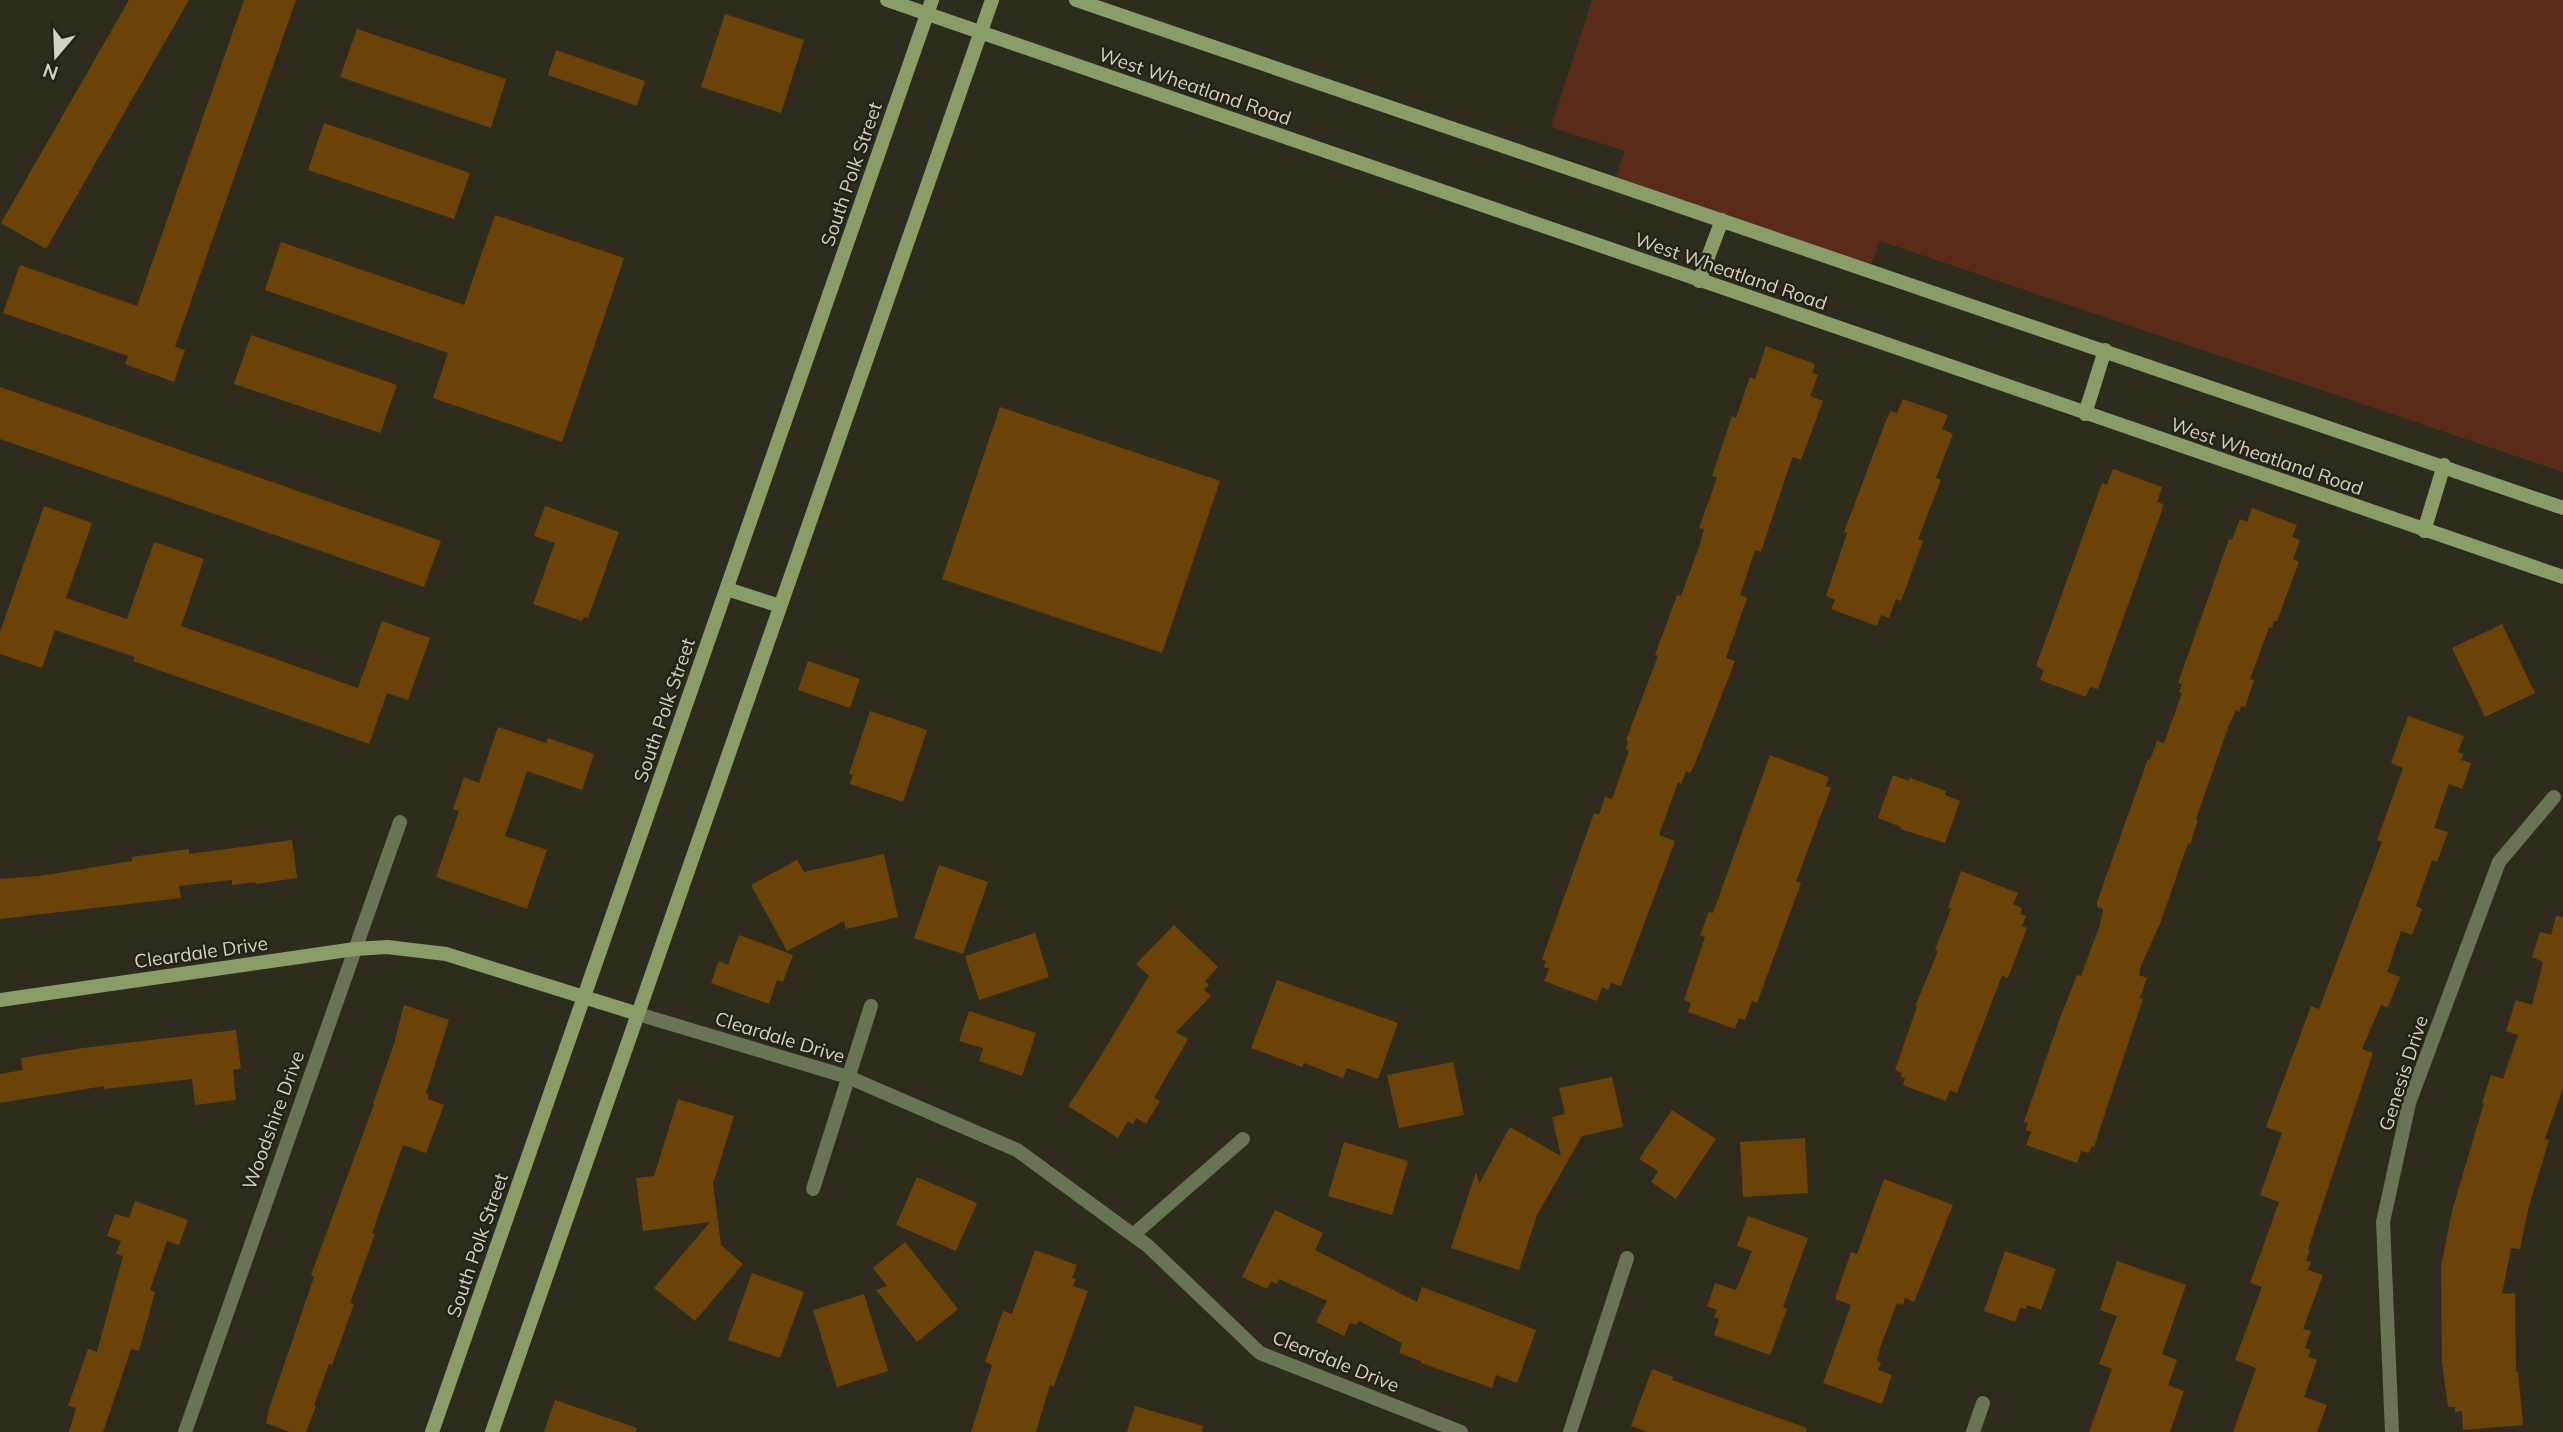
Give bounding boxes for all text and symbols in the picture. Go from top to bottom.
north arrow [21,21,91,91]
street label: West Wheatland Road [1096,42,1294,130]
text: N [40,58,61,86]
street label: South Polk Street [815,98,887,249]
street label: West Wheatland Road [1632,227,1830,315]
street label: West Wheatland Road [2168,412,2366,500]
street label: South Polk Street [628,634,700,785]
street label: Cleardale Drive [133,931,269,973]
street label: Cleardale Drive [712,1006,848,1068]
street label: Genesis Drive [2373,1012,2433,1134]
street label: Woodshire Drive [237,1047,309,1193]
street label: South Polk Street [441,1169,513,1320]
street label: Cleardale Drive [1269,1325,1403,1397]

